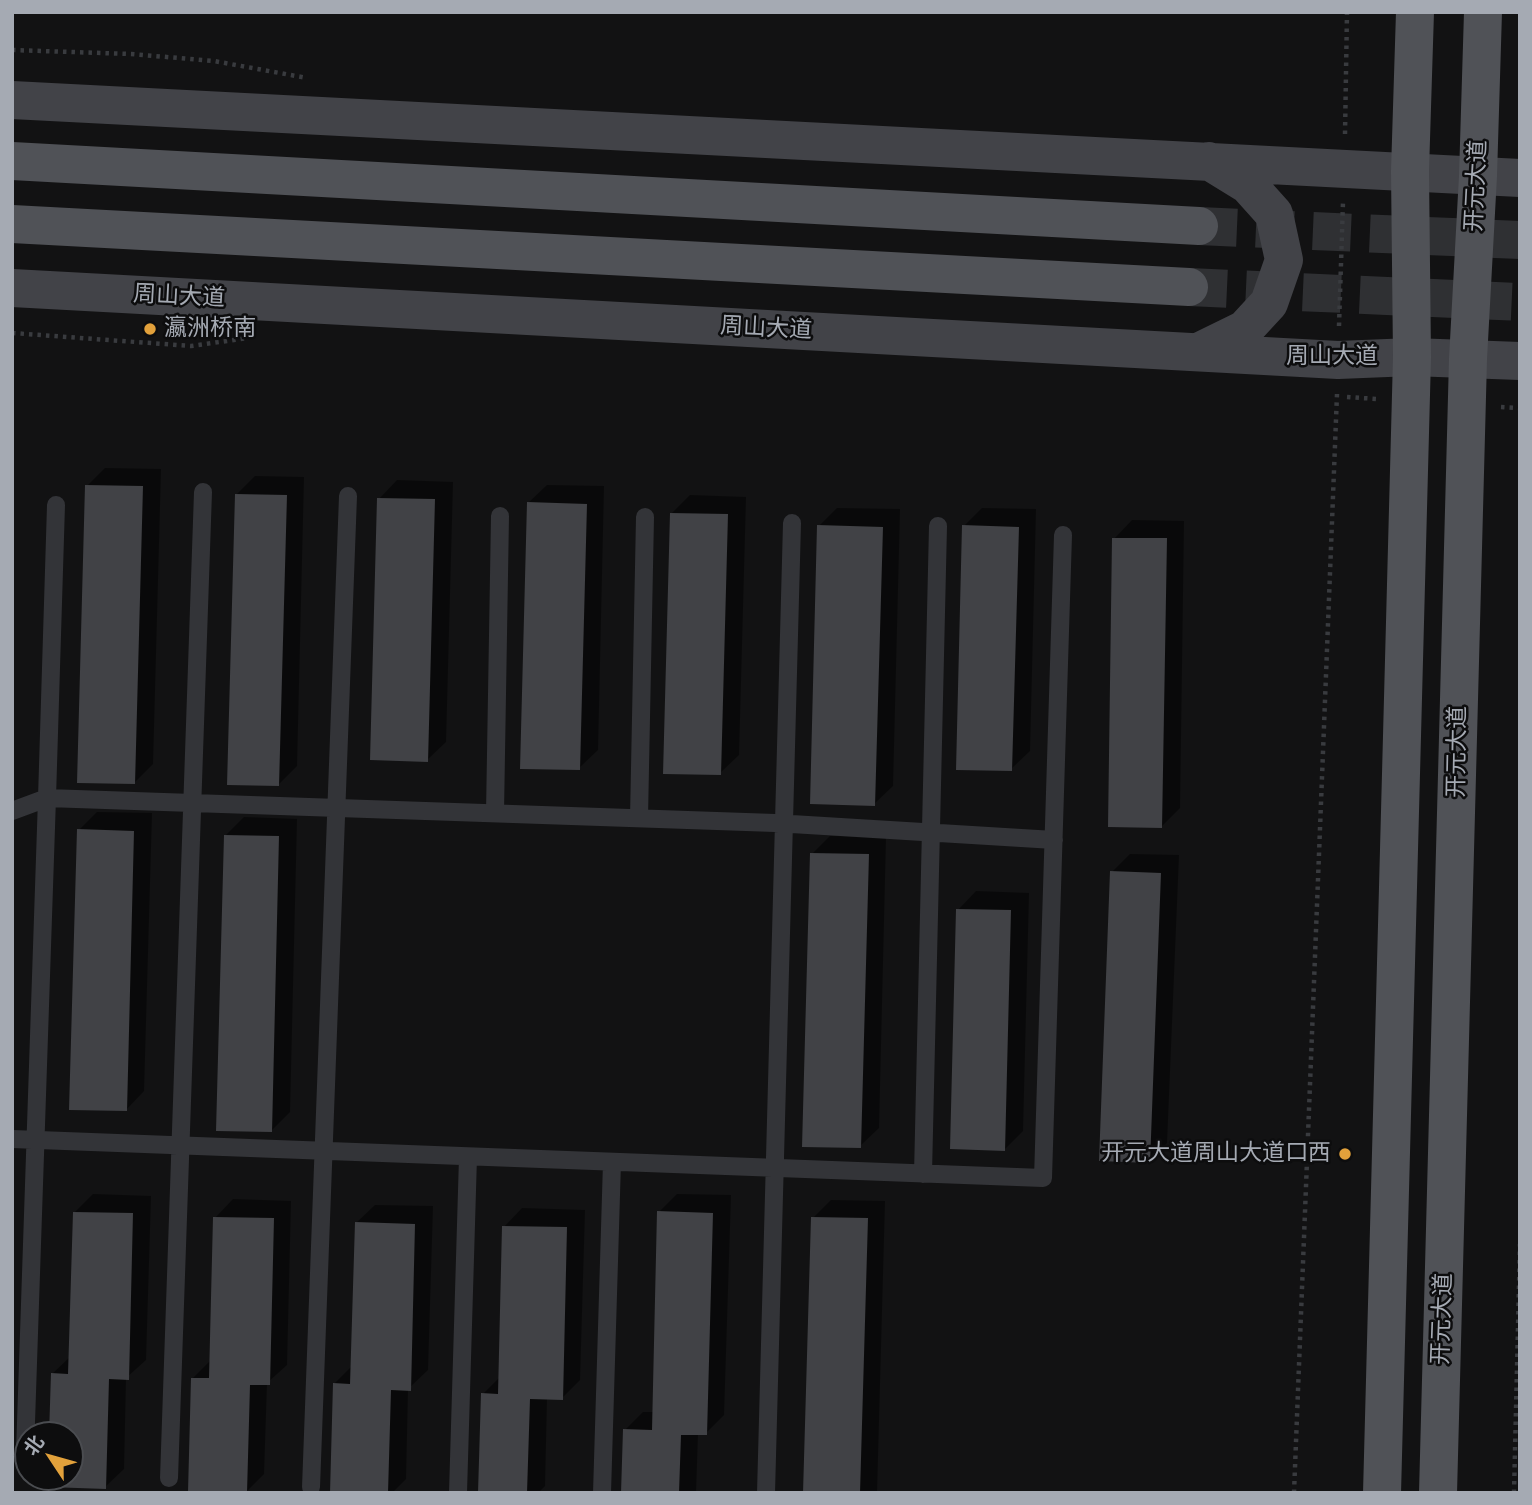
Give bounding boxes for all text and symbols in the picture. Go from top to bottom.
street label: 开元大道 [1461,139,1493,233]
street label: 周山大道 [132,281,226,313]
street label: 周山大道 [719,313,813,345]
place label: 瀛洲桥南 [164,315,256,343]
marker: 瀛洲桥南 [142,321,158,337]
street label: 周山大道 [1286,343,1378,371]
street label: 开元大道 [1443,706,1473,798]
place label: 开元大道周山大道口西 [1101,1140,1331,1168]
marker: 开元大道周山大道口西 [1337,1146,1353,1162]
street label: 开元大道 [1428,1273,1458,1365]
north arrow [14,1421,84,1491]
text: 北 [18,1430,50,1460]

